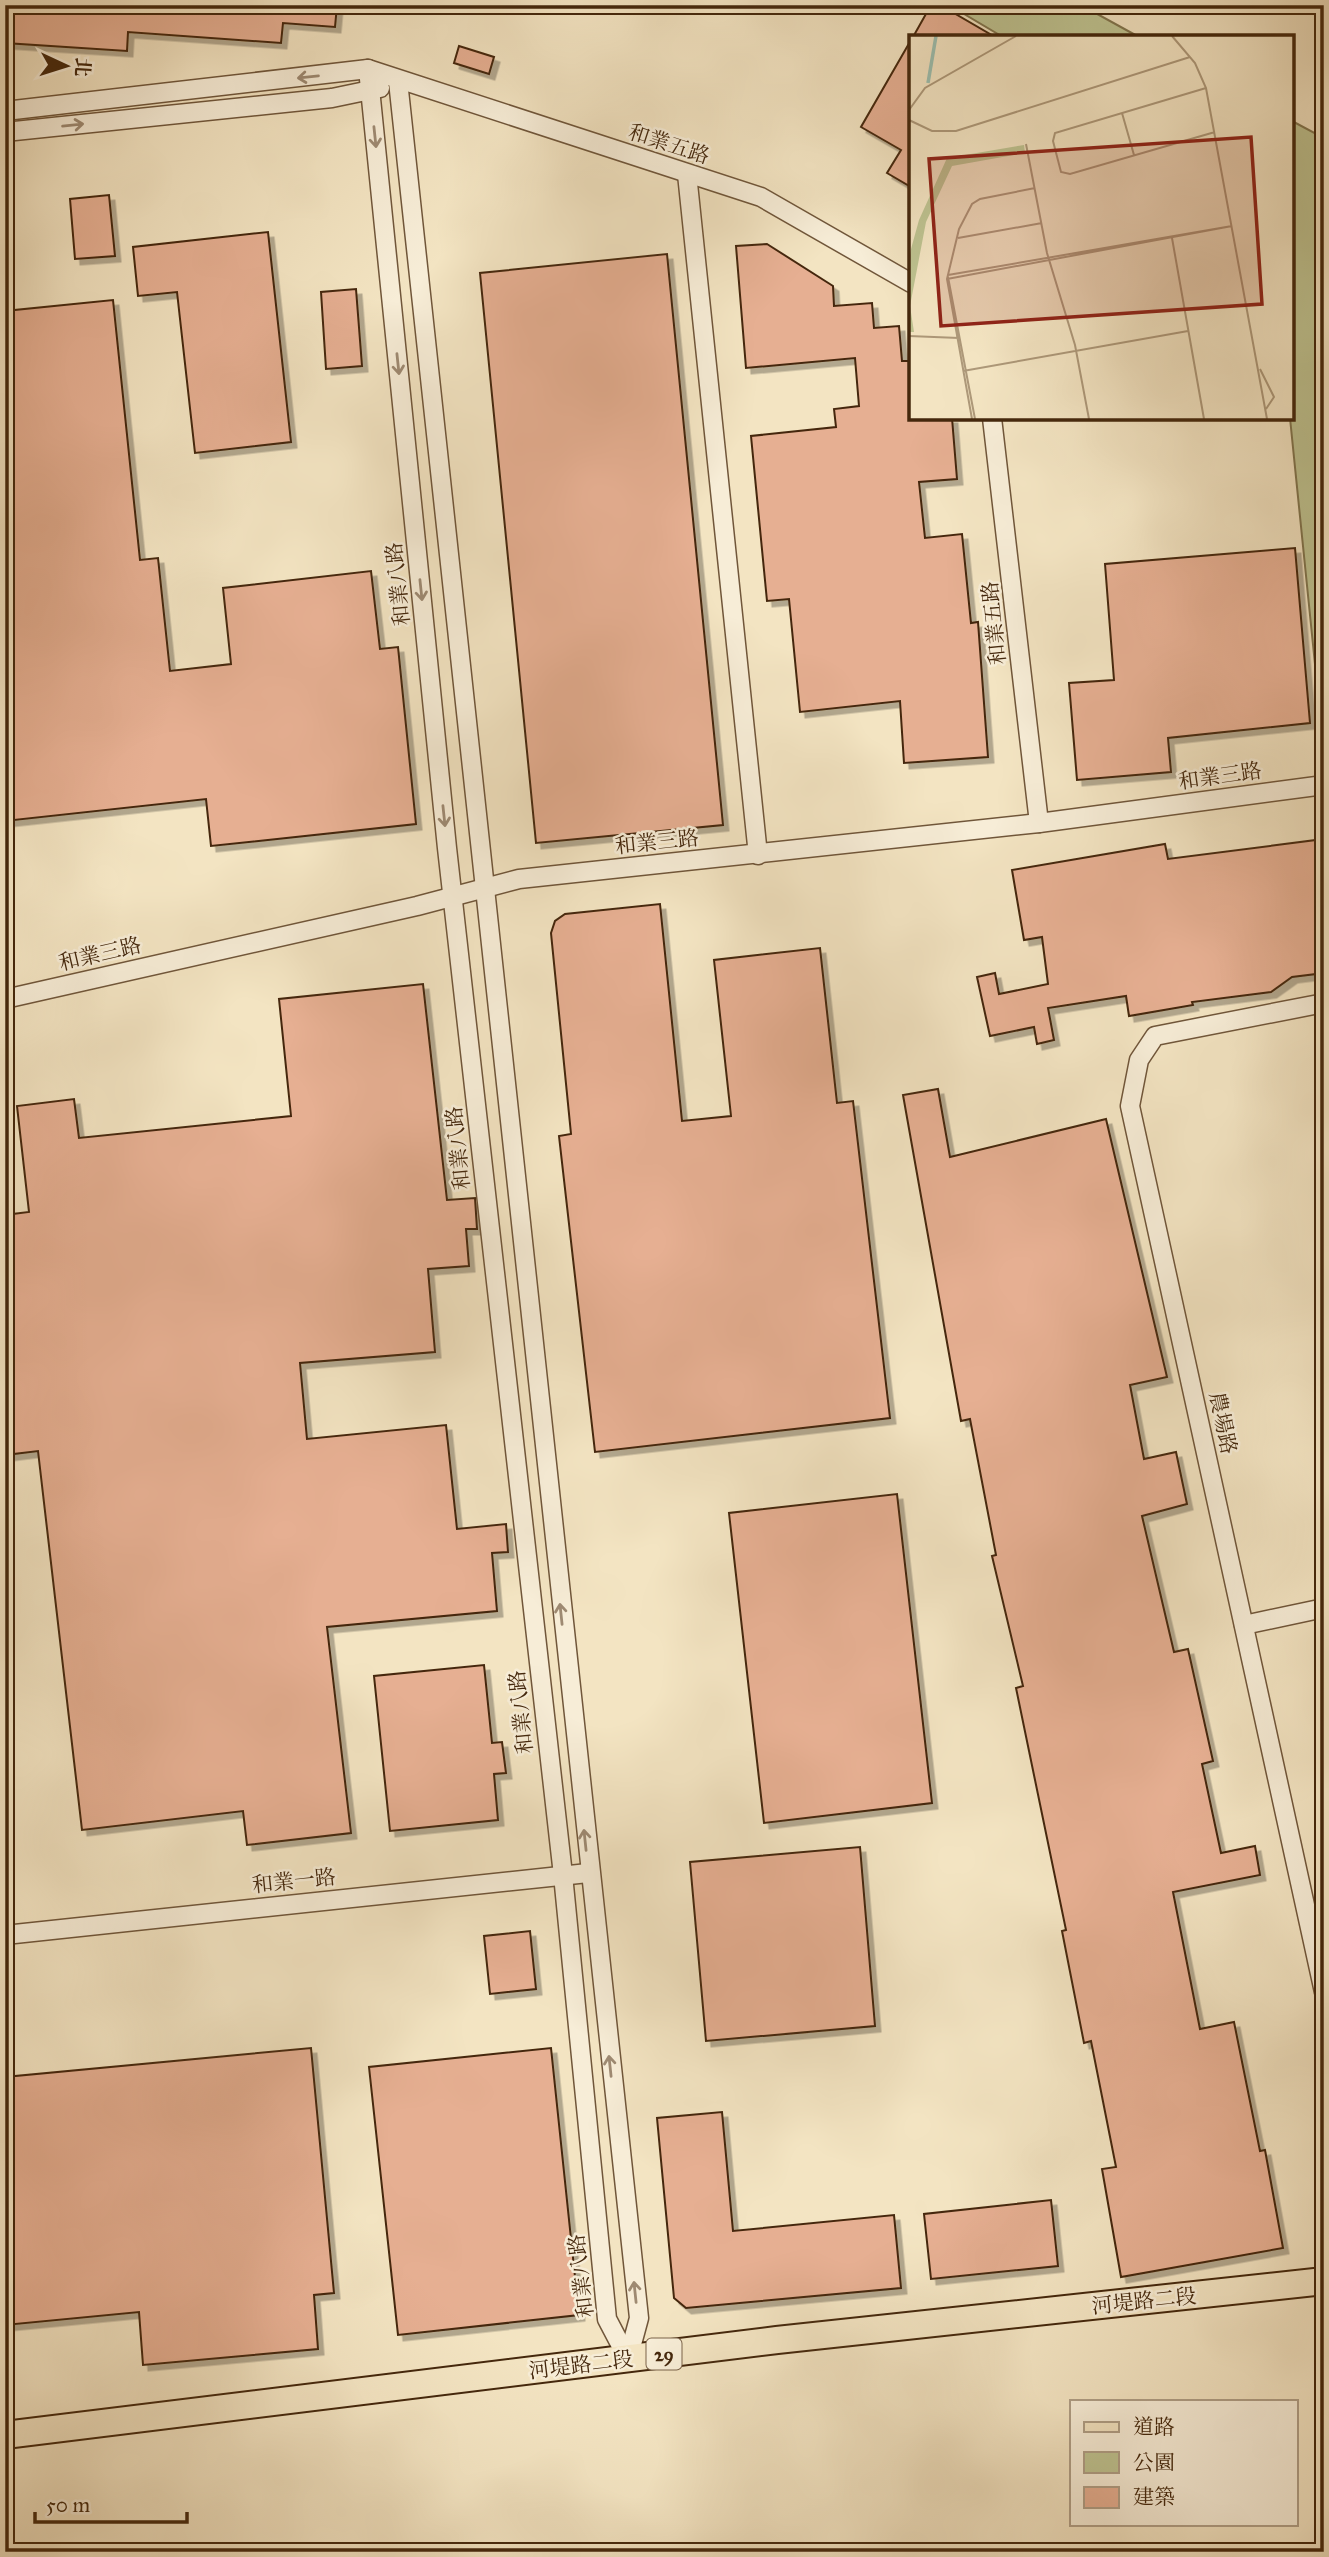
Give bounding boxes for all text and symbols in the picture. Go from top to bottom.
north arrow [32,32,102,102]
inset map [909,35,1294,420]
text: 北 [70,57,95,77]
one-way arrow [297,71,320,84]
one-way arrow [61,118,84,131]
street label: 和業五路 [625,119,713,169]
one-way arrow [369,126,382,148]
one-way arrow [392,352,405,374]
street label: 和業八路 [381,541,415,627]
one-way arrow [415,578,428,601]
street label: 和業五路 [977,580,1011,666]
street label: 和業三路 [1177,757,1263,795]
one-way arrow [437,805,450,827]
street label: 和業三路 [614,825,700,859]
street label: 和業三路 [56,932,144,976]
street label: 和業八路 [441,1105,475,1191]
street label: 農場路 [1204,1389,1242,1457]
one-way arrow [554,1603,567,1626]
street label: 和業八路 [504,1669,538,1755]
one-way arrow [578,1829,591,1852]
street label: 和業一路 [251,1864,337,1898]
one-way arrow [603,2055,616,2078]
street label: 和業八路 [563,2233,599,2319]
one-way arrow [629,2282,642,2304]
street label: 河堤路二段 [1090,2283,1198,2319]
road number: 29 [646,2338,682,2370]
street label: 河堤路二段 [527,2346,635,2384]
legend [1070,2400,1298,2526]
text: 道路 [1133,2414,1175,2440]
text: 公園 [1133,2450,1175,2476]
scale bar [35,2480,187,2524]
text: 建築 [1133,2484,1175,2510]
text: 50 m [46,2492,91,2518]

